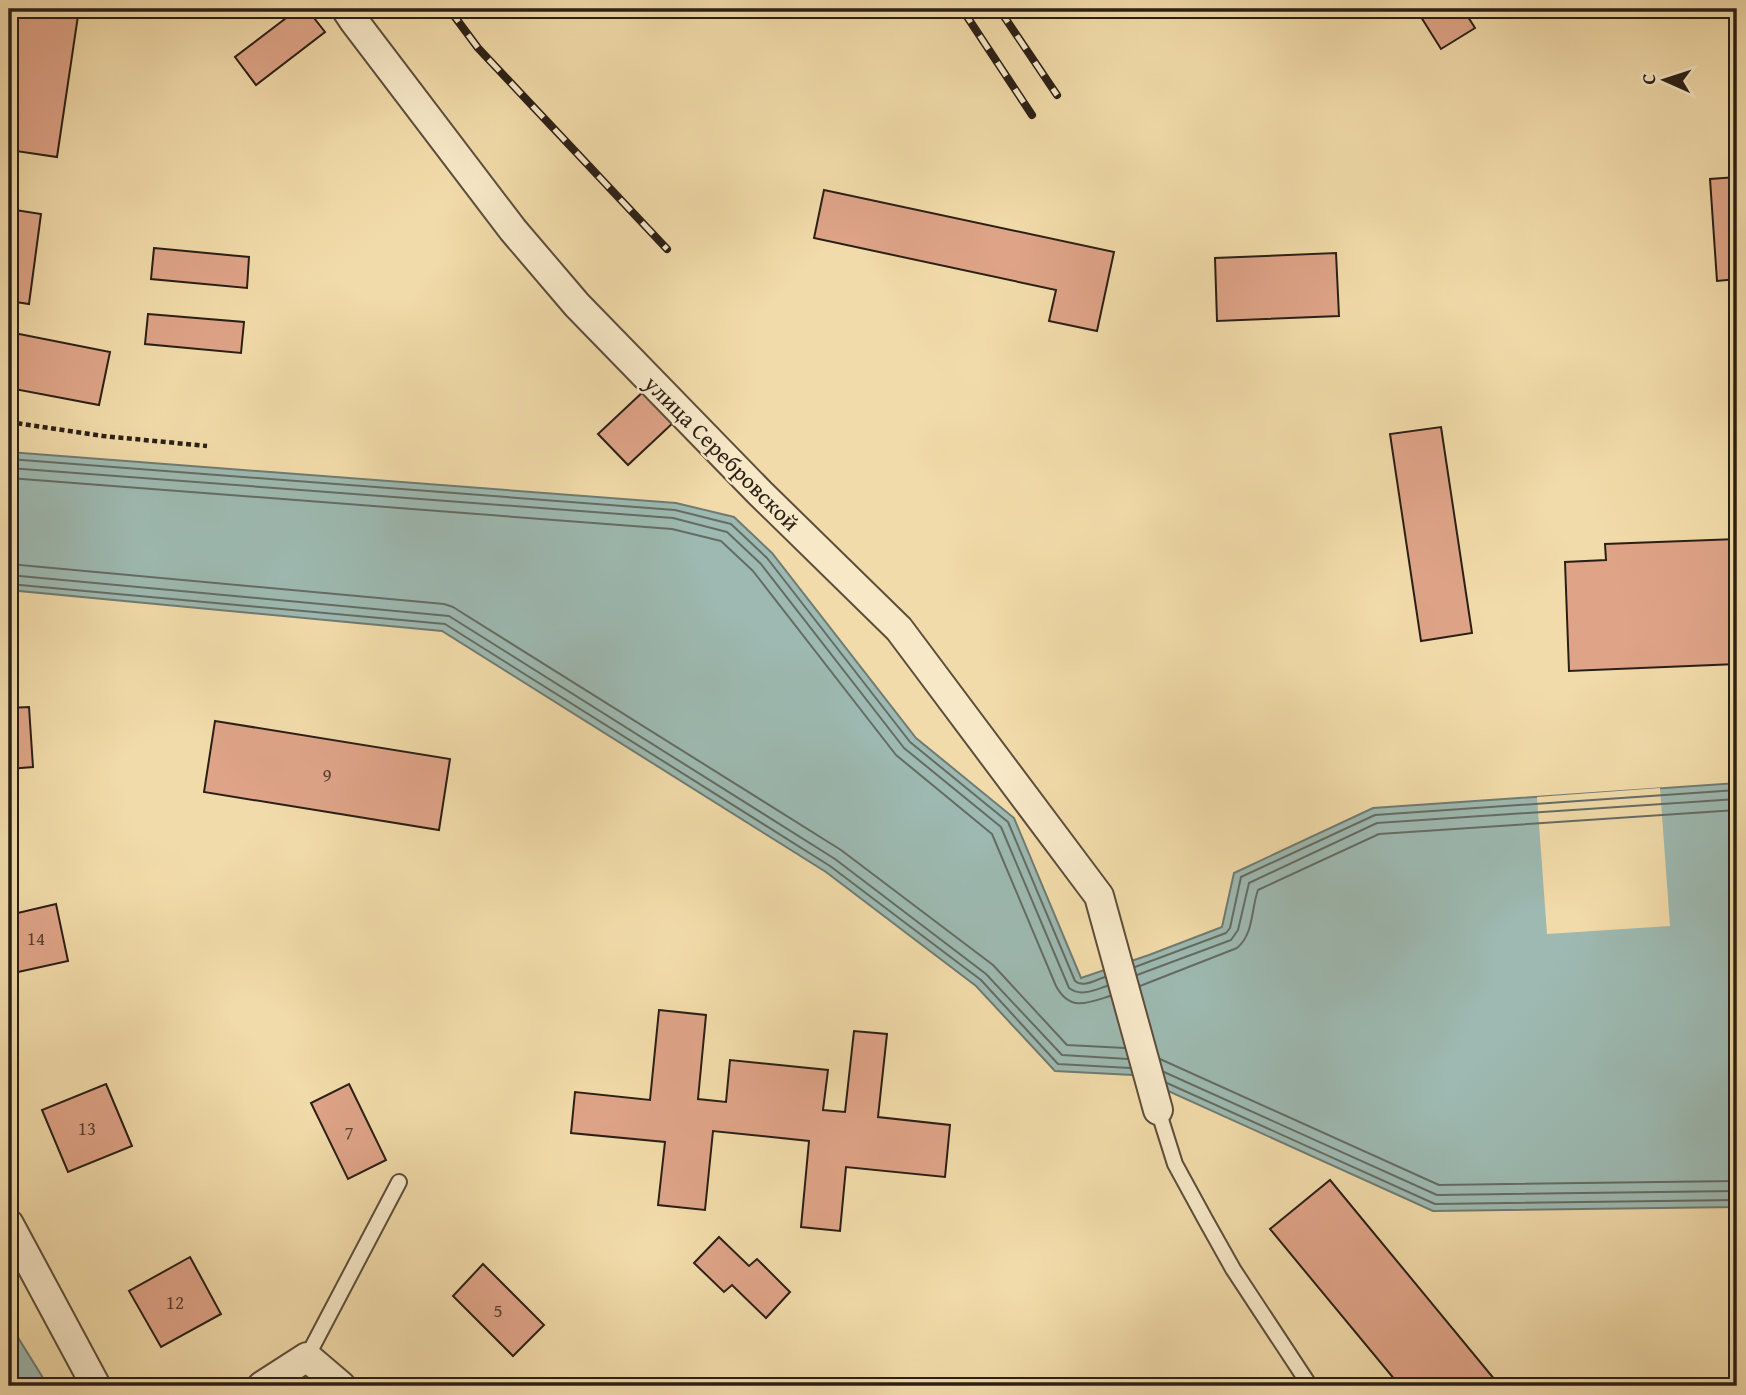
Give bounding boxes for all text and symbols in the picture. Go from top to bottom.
north arrow [1630,46,1700,116]
text: С [1634,73,1662,85]
street label: улица Серебровской [636,367,808,538]
house number: 9 [322,761,332,789]
house number: 14 [27,924,45,952]
house number: 13 [78,1114,96,1142]
house number: 7 [344,1118,354,1146]
house number: 12 [166,1288,184,1316]
house number: 5 [493,1296,503,1324]

